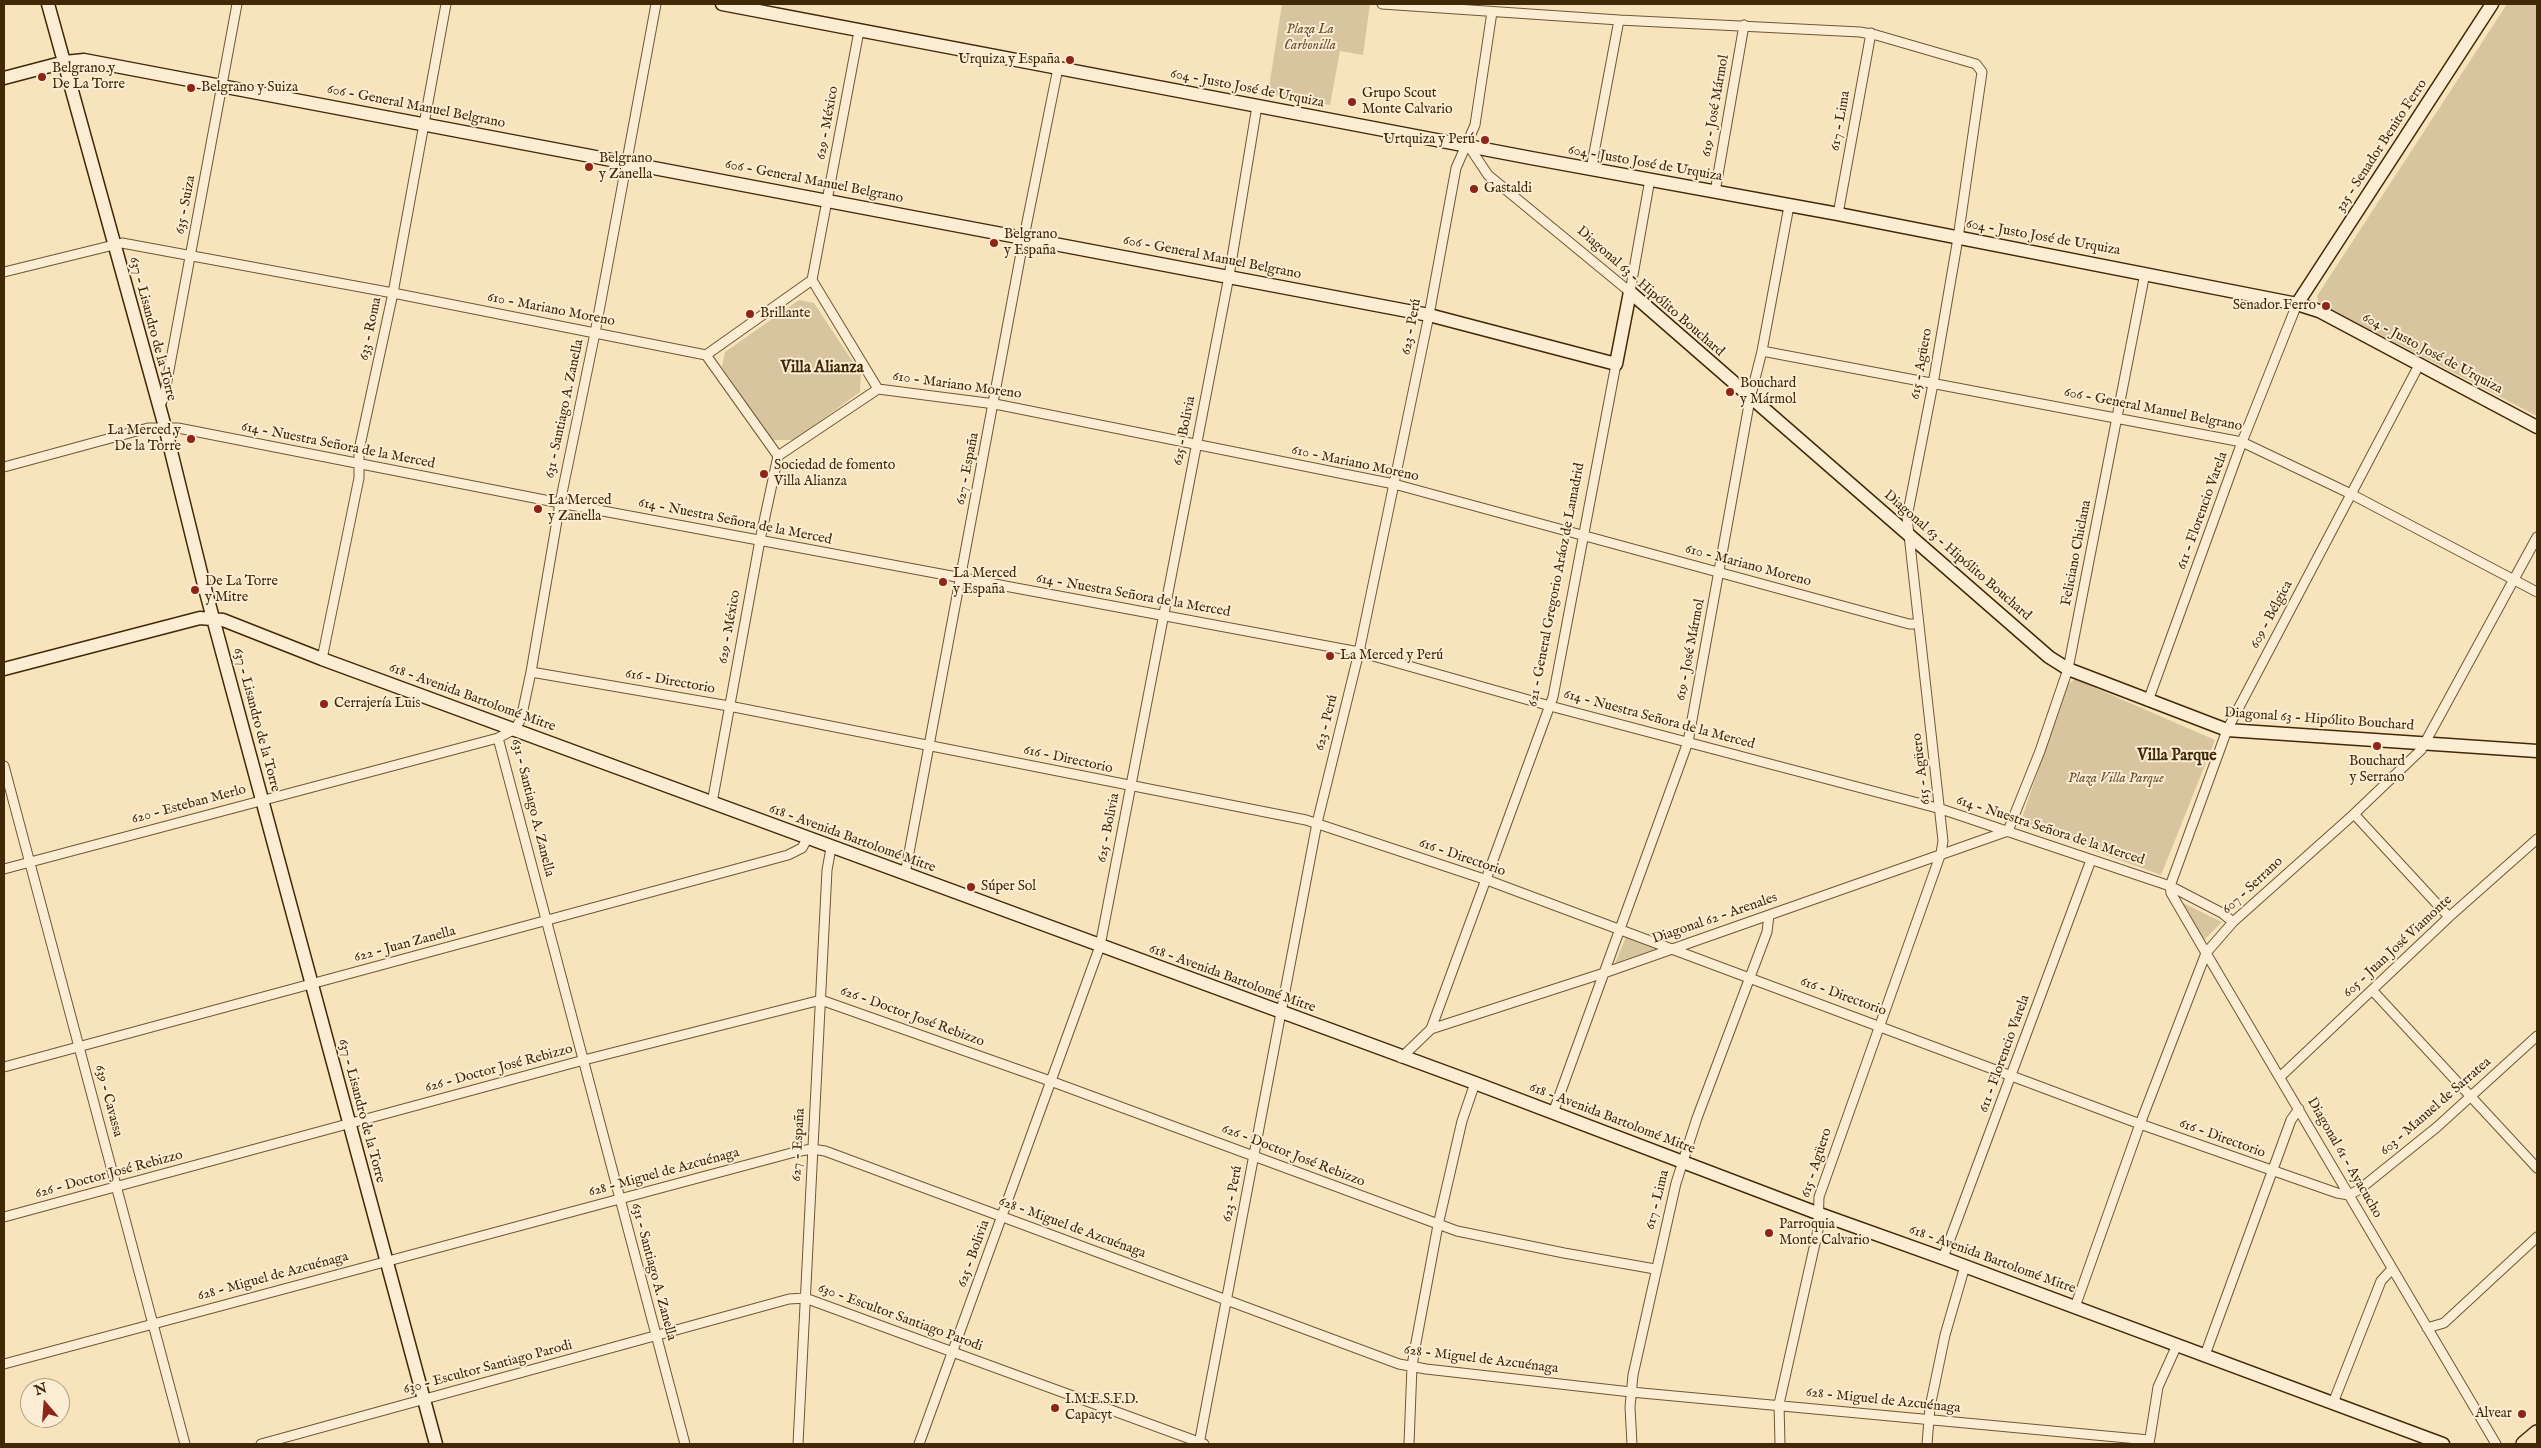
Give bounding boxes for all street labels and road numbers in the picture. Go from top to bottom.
street label: 619 - José Mármol [1699,54,1733,158]
street label: 604 - Justo José de Urquiza [1169,66,1325,112]
street label: 325 - Senador Benito Ferro [2333,76,2431,216]
street label: 606 - General Manuel Belgrano [325,81,507,133]
street label: 629 - México [813,85,843,161]
street label: 617 - Lima [1827,90,1855,152]
street label: 604 - Justo José de Urquiza [1566,142,1724,186]
street label: 606 - General Manuel Belgrano [723,156,905,208]
street label: 635 - Suiza [172,174,200,236]
street label: 604 - Justo José de Urquiza [1964,216,2122,260]
street label: Diagonal 63 - Hipólito Bouchard [1573,223,1727,361]
street label: 606 - General Manuel Belgrano [1121,232,1303,284]
street label: 637 - Lisandro de la Torre [125,255,179,403]
street label: 610 - Mariano Moreno [486,289,616,331]
street label: 633 - Roma [356,296,386,362]
street label: 623 - Perú [1398,297,1426,357]
street label: 604 - Justo José de Urquiza [2359,310,2505,398]
street label: 615 - Agüero [1907,327,1937,401]
street label: 631 - Santiago A. Zanella [542,338,588,480]
street label: 610 - Mariano Moreno [892,369,1022,403]
street label: 606 - General Manuel Belgrano [2062,384,2244,436]
street label: 625 - Bolivia [1170,395,1200,467]
street label: 614 - Nuestra Señora de la Merced [240,419,436,473]
street label: 627 - España [953,431,983,507]
street label: 610 - Mariano Moreno [1290,442,1420,486]
street label: 611 - Florencio Varela [2174,450,2232,572]
street label: 621 - General Gregorio Aráoz de Lamadrid [1525,462,1589,708]
street label: Diagonal 63 - Hipólito Bouchard [1880,487,2034,625]
street label: 614 - Nuestra Señora de la Merced [637,495,833,549]
street label: Feliciano Chiclana [2059,499,2095,607]
street label: 610 - Mariano Moreno [1683,541,1813,591]
street label: 614 - Nuestra Señora de la Merced [1034,571,1232,621]
street label: 609 - Bélgica [2247,578,2297,652]
street label: 629 - México [715,589,745,665]
street label: 619 - José Mármol [1673,598,1709,702]
street label: 637 - Lisandro de la Torre [229,646,283,794]
street label: 618 - Avenida Bartolomé Mitre [386,660,558,736]
street label: 616 - Directorio [624,666,716,698]
street label: 614 - Nuestra Señora de la Merced [1562,686,1756,754]
street label: 623 - Perú [1312,693,1342,753]
street label: Diagonal 63 - Hipólito Bouchard [2224,705,2414,735]
street label: 615 - Agüero [1909,732,1935,806]
street label: 631 - Santiago A. Zanella [507,737,557,879]
street label: 616 - Directorio [1022,742,1114,778]
street label: 620 - Esteban Merlo [130,782,248,828]
street label: 625 - Bolivia [1094,792,1124,864]
street label: 614 - Nuestra Señora de la Merced [1954,793,2146,869]
street label: 618 - Avenida Bartolomé Mitre [766,801,938,877]
street label: 616 - Directorio [1416,835,1508,881]
street label: 607 - Serrano [2219,854,2287,918]
street label: Diagonal 62 - Arenales [1650,890,1780,948]
street label: 605 - Juan José Viamonte [2340,892,2456,1002]
street label: 622 - Juan Zanella [352,923,458,967]
street label: 618 - Avenida Bartolomé Mitre [1146,941,1318,1017]
street label: 616 - Directorio [1797,974,1889,1020]
street label: 626 - Doctor José Rebizzo [838,983,986,1051]
street label: 611 - Florencio Varela [1976,993,2034,1115]
street label: 637 - Lisandro de la Torre [334,1037,388,1185]
street label: 626 - Doctor José Rebizzo [423,1041,575,1097]
street label: 603 - Manuel de Sarratea [2377,1054,2495,1160]
street label: 639 - Cavassa [90,1063,126,1139]
street label: 618 - Avenida Bartolomé Mitre [1527,1080,1697,1158]
street label: Diagonal 61 - Ayacucho [2303,1095,2385,1221]
street label: 627 - España [789,1108,809,1182]
street label: 616 - Directorio [2176,1116,2268,1162]
street label: 626 - Doctor José Rebizzo [1219,1121,1367,1191]
street label: 615 - Agüero [1798,1126,1836,1200]
street label: 628 - Miguel de Azcuénaga [587,1145,741,1201]
street label: 626 - Doctor José Rebizzo [33,1147,185,1203]
street label: 623 - Perú [1219,1164,1247,1224]
street label: 617 - Lima [1642,1168,1674,1232]
street label: 628 - Miguel de Azcuénaga [996,1194,1148,1262]
street label: 631 - Santiago A. Zanella [627,1201,679,1343]
street label: 625 - Bolivia [954,1218,994,1290]
street label: 618 - Avenida Bartolomé Mitre [1906,1222,2078,1298]
street label: 628 - Miguel de Azcuénaga [196,1249,350,1305]
street label: 630 - Escultor Santiago Parodi [815,1280,985,1356]
street label: 630 - Escultor Santiago Parodi [402,1337,574,1399]
street label: 628 - Miguel de Azcuénaga [1403,1342,1559,1378]
street label: 628 - Miguel de Azcuénaga [1805,1385,1961,1417]

